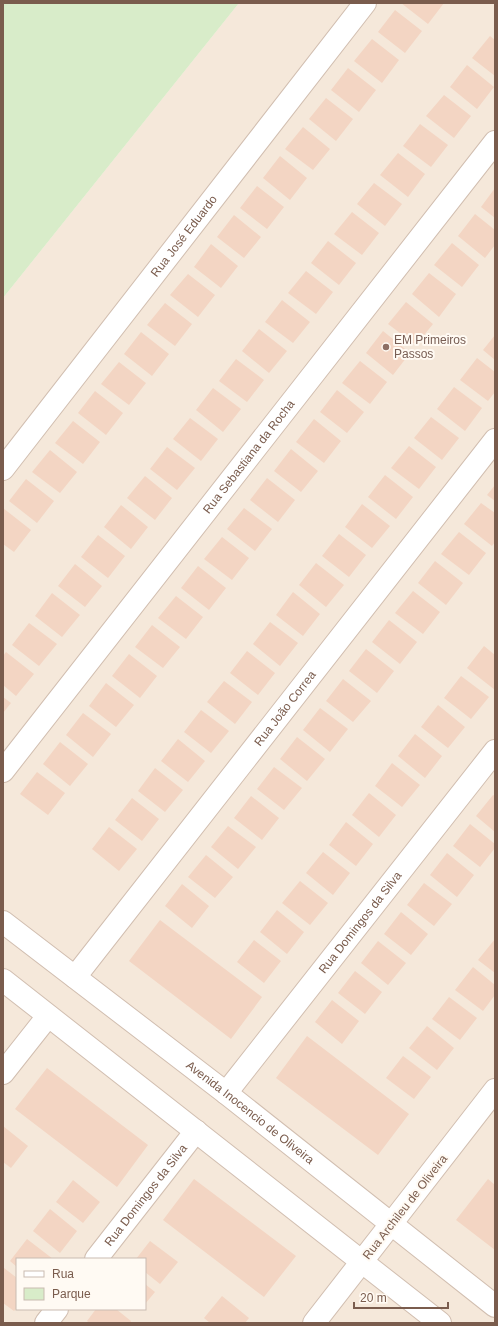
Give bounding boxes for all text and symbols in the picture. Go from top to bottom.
street label: Rua José Eduardo [148,192,220,280]
place label: EM Primeiros Passos [394,333,466,361]
marker: EM Primeiros Passos [381,342,391,352]
street label: Rua Sebastiana da Rocha [200,397,298,516]
street label: Rua João Correa [251,668,319,749]
street label: Rua Domingos da Silva [316,869,405,976]
street label: Avenida Inocencio de Oliveira [183,1058,317,1167]
street label: Rua Domingos da Silva [102,1141,190,1249]
street label: Rua Archileu de Oliveira [360,1152,450,1262]
legend [16,1258,146,1310]
text: Rua [52,1267,74,1281]
scale bar [354,1284,448,1310]
text: Parque [52,1287,91,1301]
text: 20 m [360,1291,387,1305]

